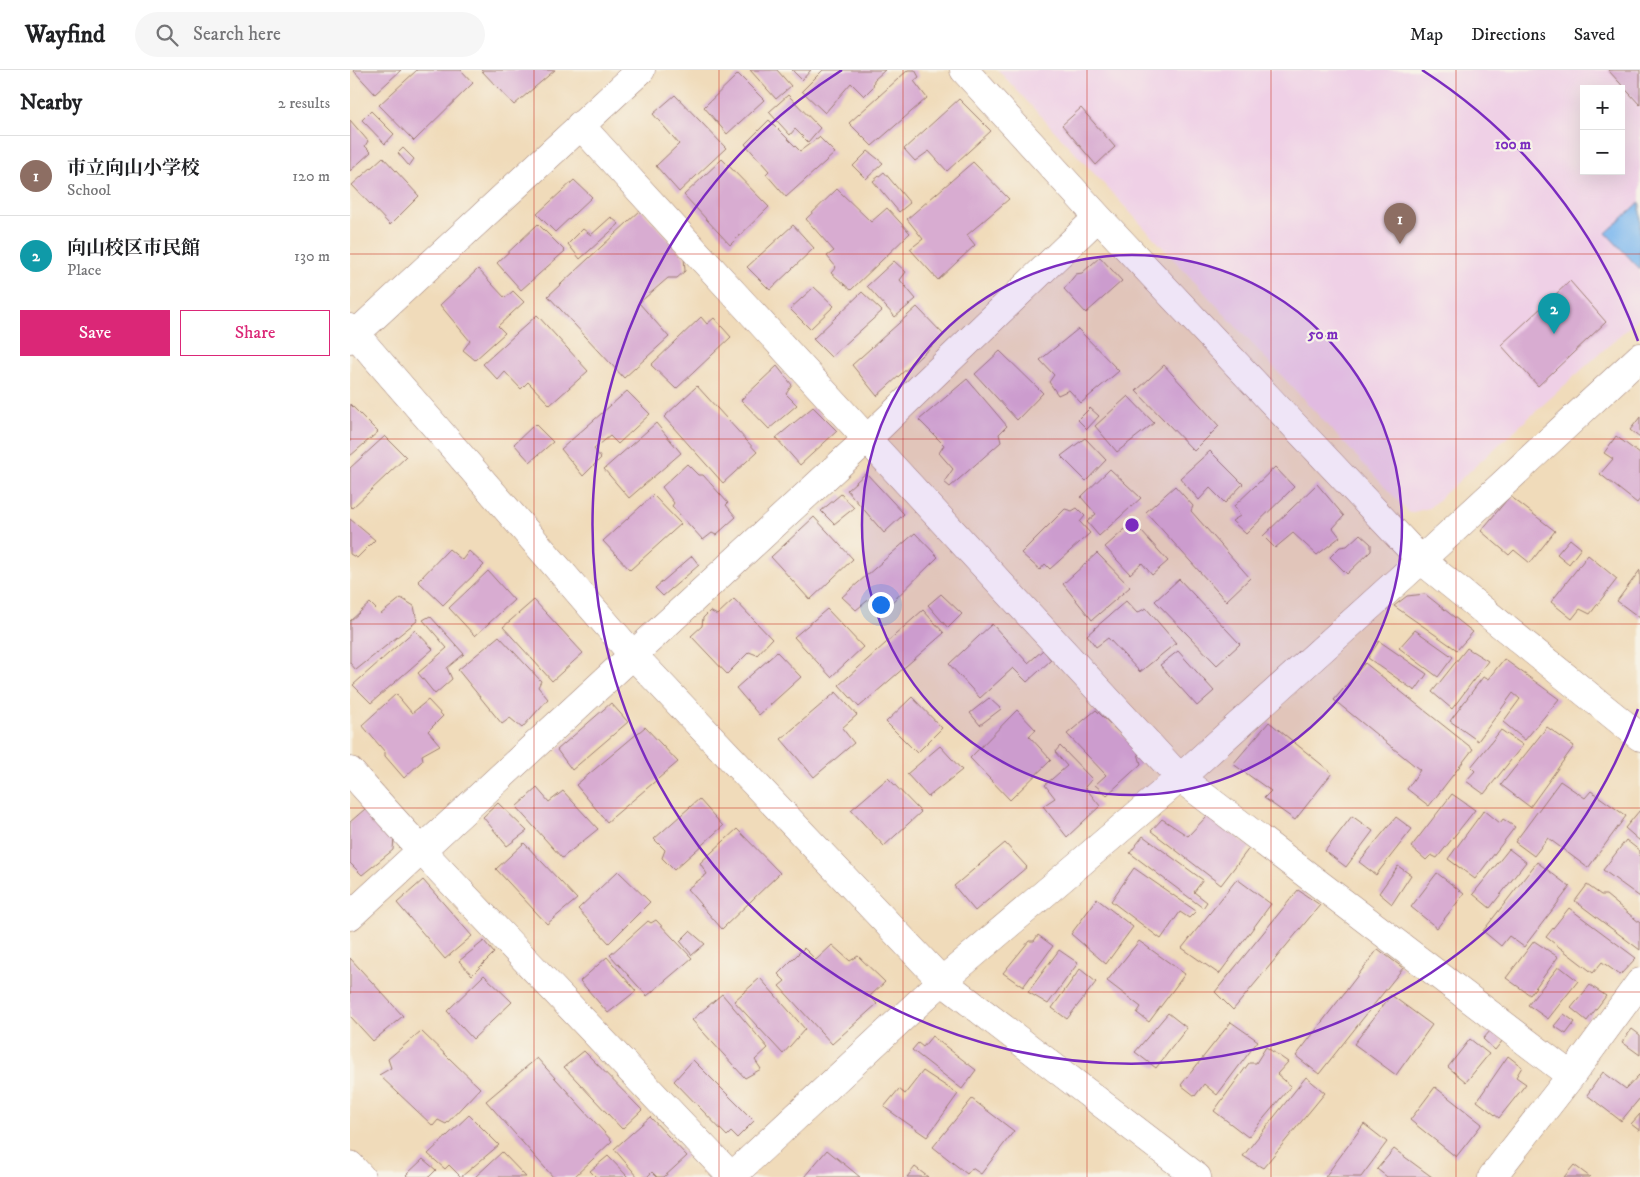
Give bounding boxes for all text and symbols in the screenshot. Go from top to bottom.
search box [135,12,485,57]
text: Wayfind [25,20,105,50]
icon: search [153,21,181,49]
text: Search here [193,23,281,46]
text: Map [1410,24,1443,46]
text: Directions [1471,24,1546,46]
text: Saved [1574,24,1615,46]
map controls [1580,85,1625,175]
button: + [1580,85,1625,130]
text: Nearby [20,90,82,116]
text: 2 results [278,93,330,113]
button: − [1580,130,1625,175]
text: 100 m [1495,135,1532,154]
text: 市立向山小学校 [67,157,200,180]
text: 1 [33,166,39,186]
text: 120 m [292,166,330,186]
text: School [67,180,111,200]
pin: 1 [1384,203,1416,244]
text: 向山校区市民館 [67,237,200,260]
text: 2 [32,246,40,266]
text: 130 m [294,246,330,266]
text: Place [67,260,101,280]
pin: 2 [1538,293,1570,334]
button: Save [20,310,170,356]
button: Share [180,310,330,356]
text: 50 m [1307,325,1339,344]
centre of rings [1123,516,1141,534]
your location [868,592,894,618]

